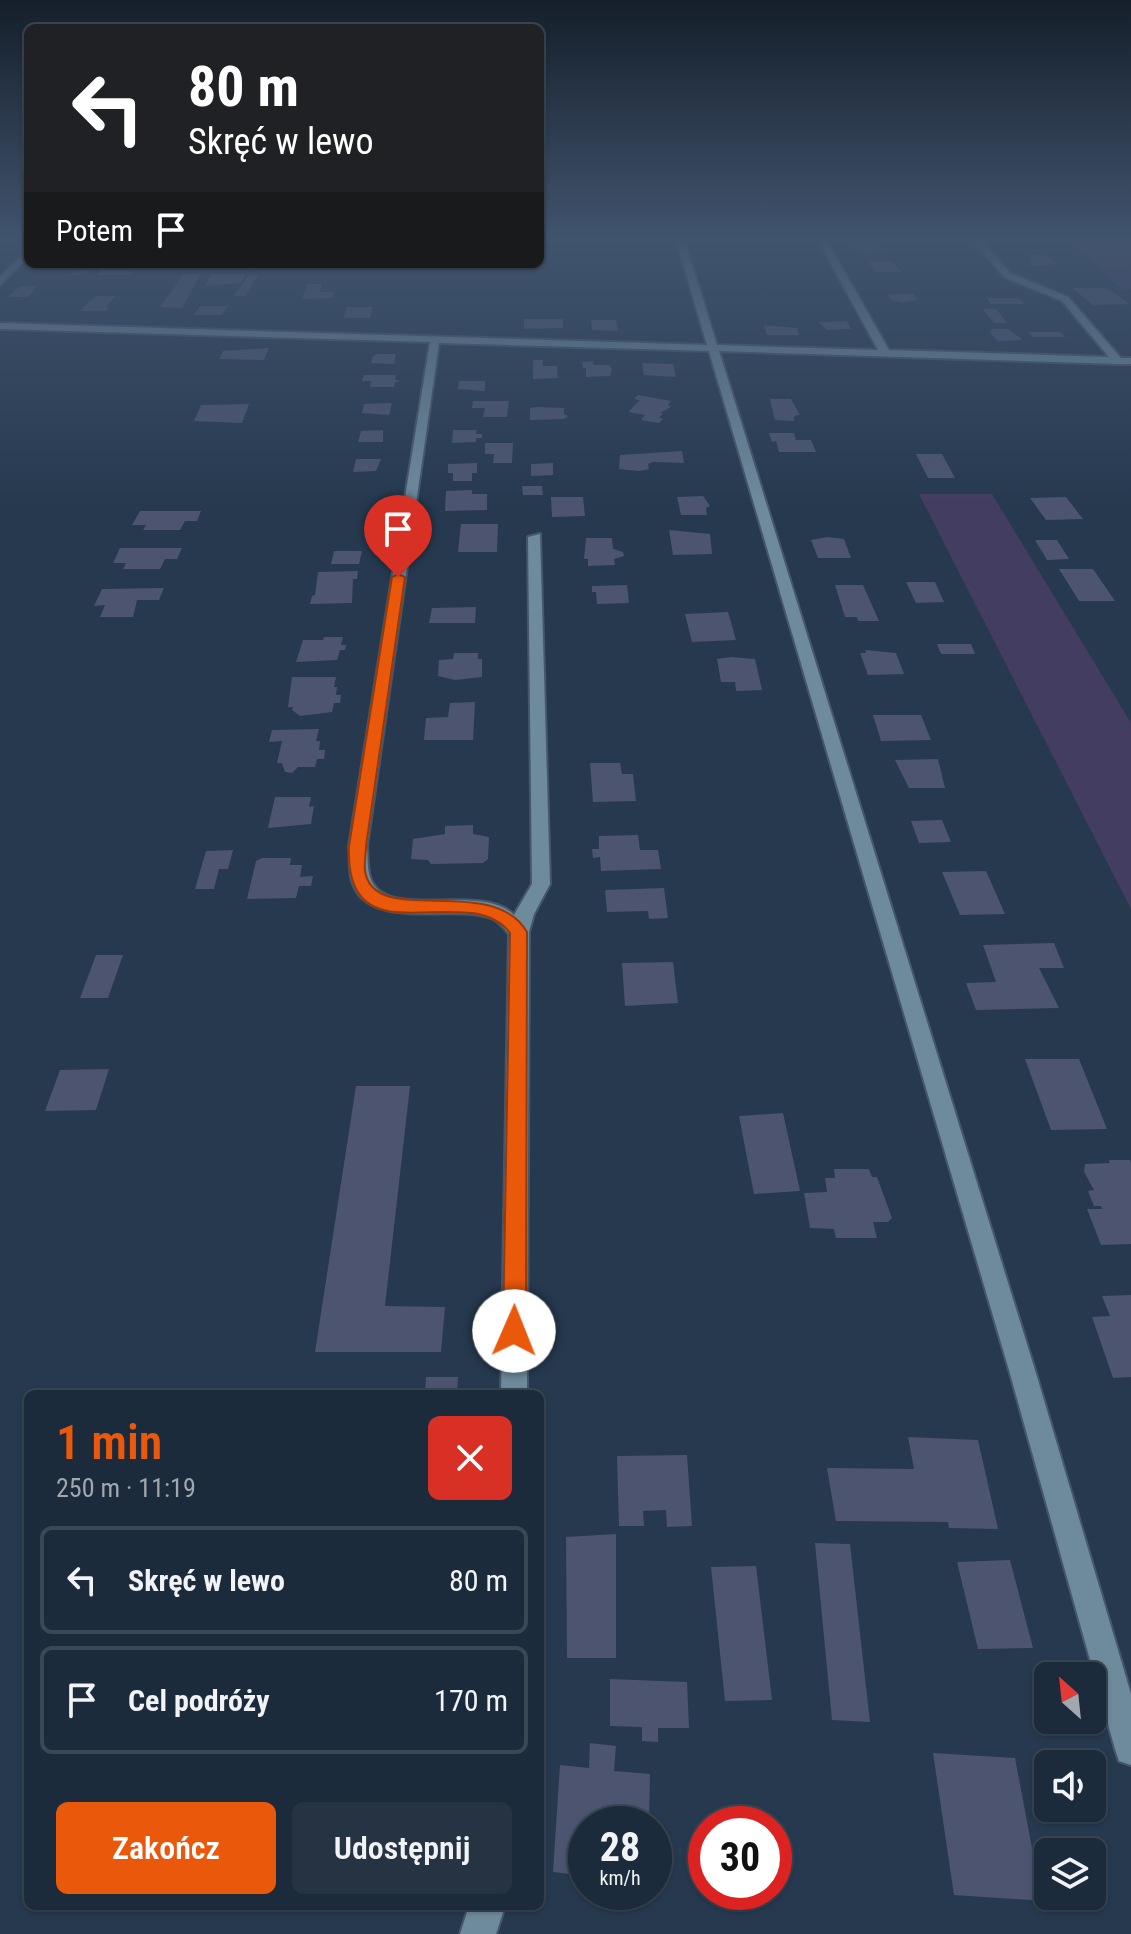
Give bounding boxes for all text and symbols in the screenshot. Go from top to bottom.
text: 80 m [188,54,299,120]
icon: left [56,56,160,160]
text: Skręć w lewo [188,121,374,163]
icon: arrive [149,208,193,252]
text: Potem [56,213,133,248]
pin [364,495,432,577]
icon: arrive [376,507,420,551]
position arrow [472,1289,556,1373]
text: 1 min [56,1414,162,1471]
button: close [428,1416,512,1500]
text: 250 m · 11:19 [56,1473,196,1503]
icon: left [60,1558,104,1602]
text: Skręć w lewo [128,1563,285,1598]
text: 80 m [449,1563,508,1598]
north arrow [1034,1662,1106,1734]
map controls [1034,1662,1106,1910]
icon: arrive [60,1678,104,1722]
text: Cel podróży [128,1683,270,1718]
text: 170 m [434,1683,508,1718]
button: sound [1034,1750,1106,1822]
button: Zakończ [56,1802,276,1894]
button: Udostępnij [292,1802,512,1894]
speed limit sign: 30 [688,1806,792,1910]
text: 28 [600,1824,640,1871]
button: layers [1034,1838,1106,1910]
text: km/h [599,1866,641,1890]

